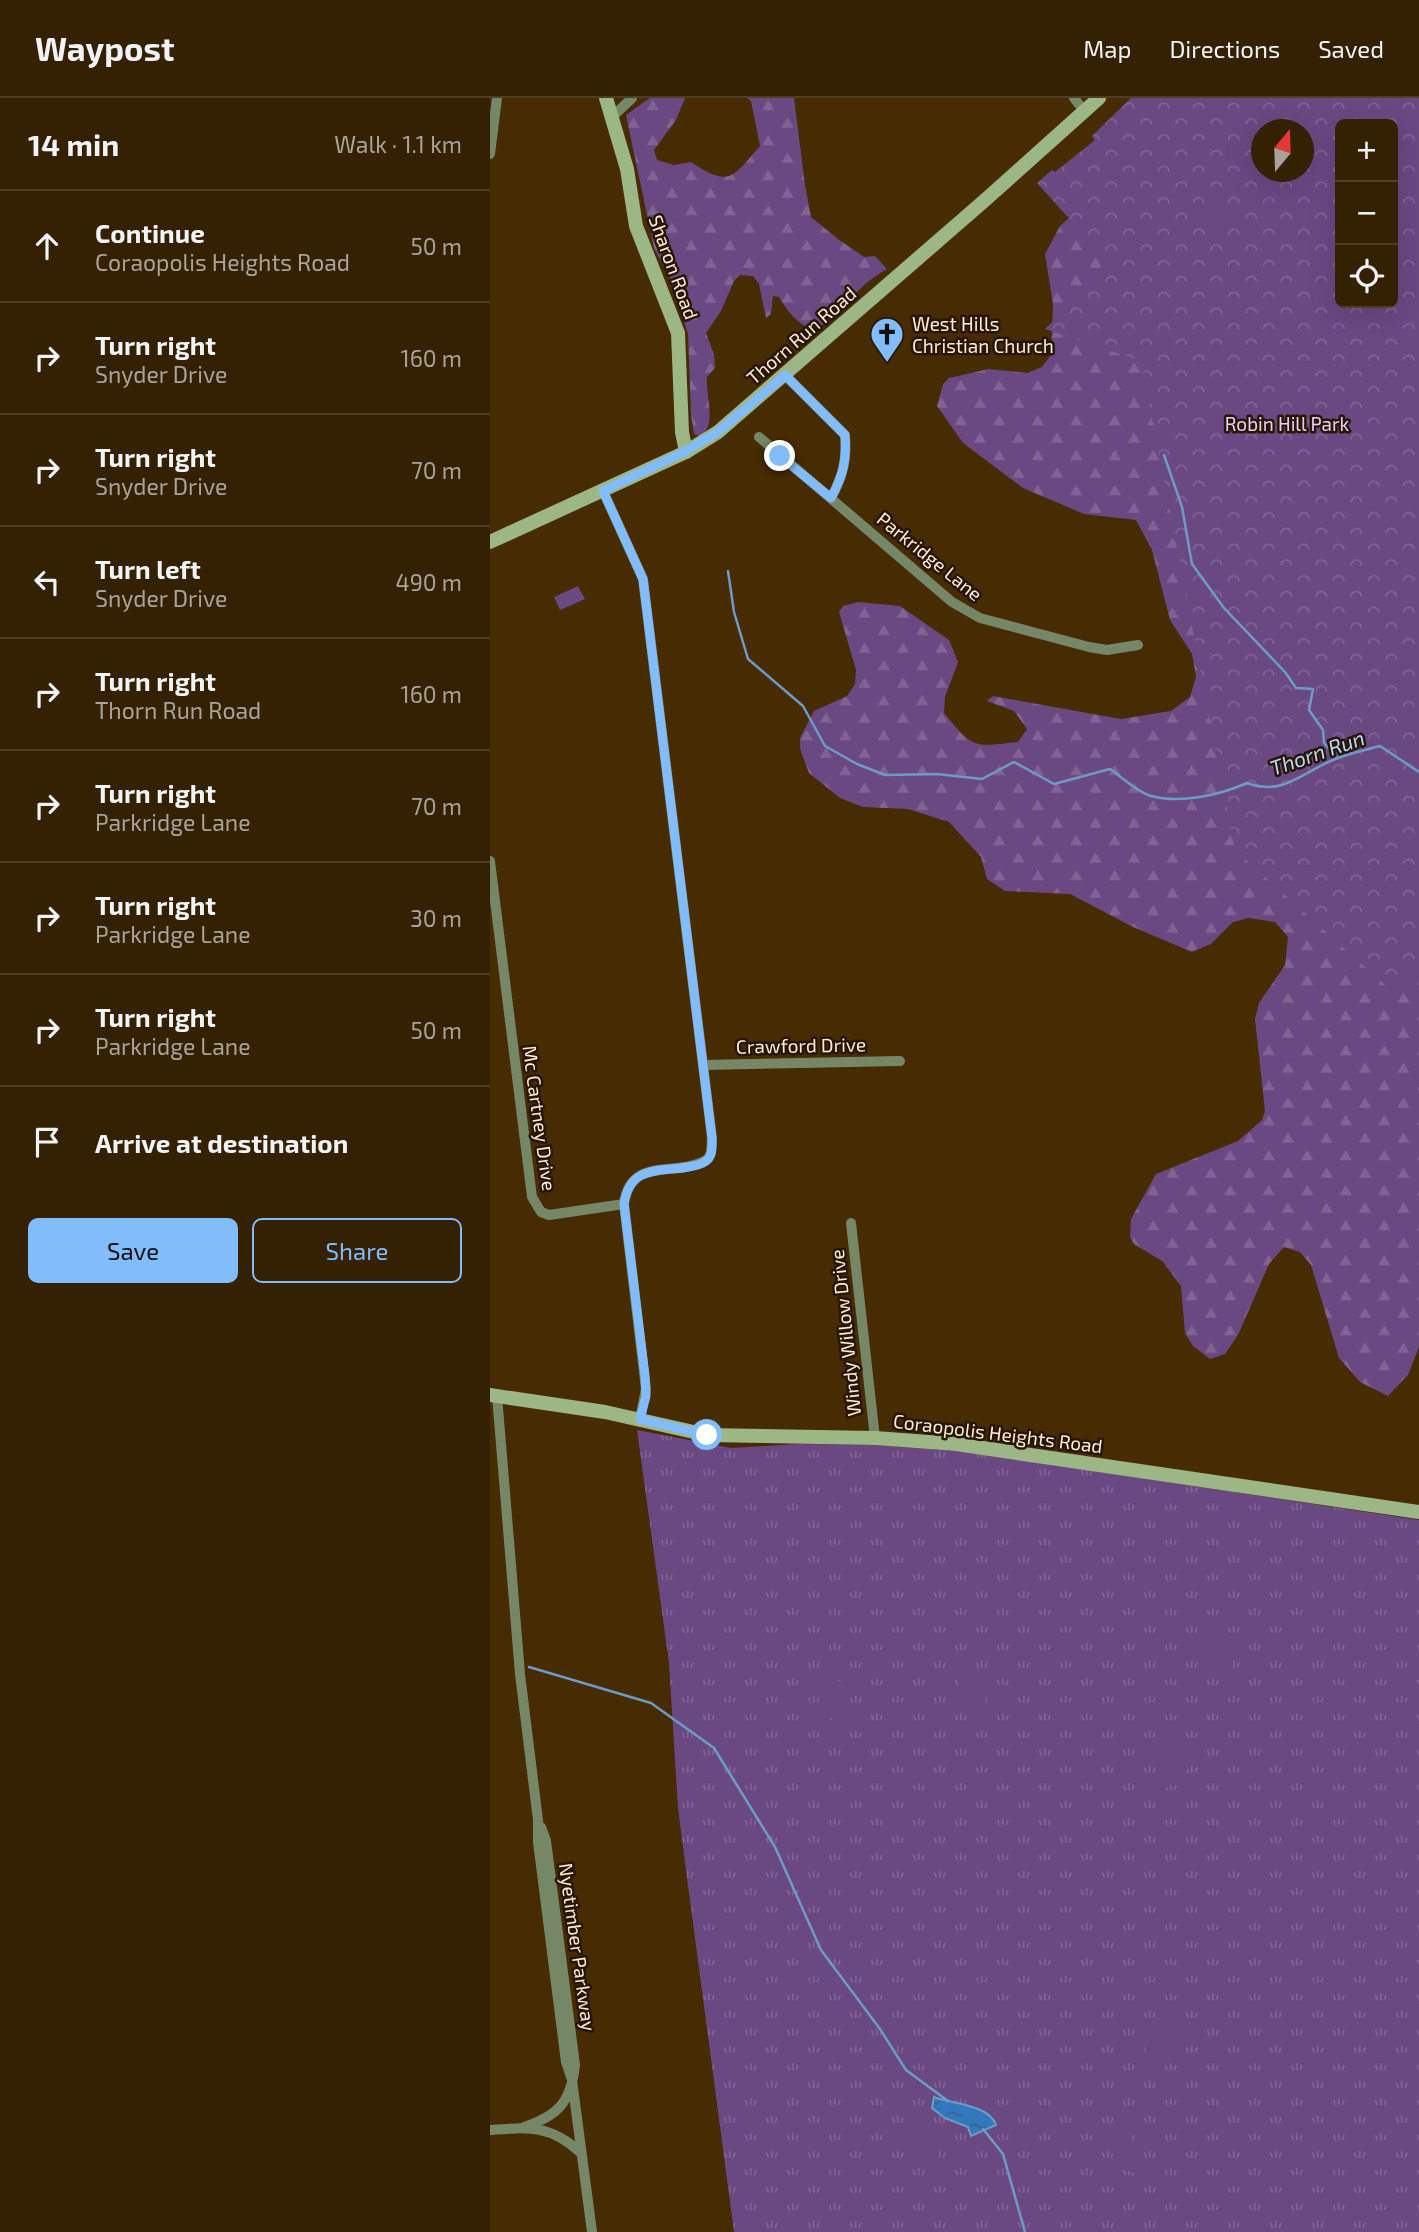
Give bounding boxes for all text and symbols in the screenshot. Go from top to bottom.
text: Waypost [35,28,174,68]
text: Map [1083,34,1131,63]
text: Directions [1169,34,1280,63]
text: Saved [1318,34,1384,63]
north arrow [1251,119,1314,182]
map controls [1335,119,1398,308]
button: + [1335,119,1398,182]
text: 14 min [28,126,119,162]
text: Walk · 1.1 km [334,130,462,158]
button: − [1335,182,1398,245]
street label: Sharon Road [644,212,704,322]
text: Continue [95,217,205,248]
icon: ahead [28,227,66,265]
text: 50 m [411,232,462,260]
button: locate [1335,245,1398,308]
text: Coraopolis Heights Road [95,248,350,276]
street label: Thorn Run Road [742,281,860,389]
place label: West Hills Christian Church [912,312,1054,357]
church icon: West Hills Christian Church [868,315,906,364]
text: Turn right [95,329,216,360]
icon: right [28,339,66,377]
text: 160 m [401,344,462,372]
text: Snyder Drive [95,360,227,388]
park label: Robin Hill Park [1225,412,1350,435]
route end [764,440,795,471]
text: Turn right [95,441,216,472]
icon: right [28,451,66,489]
text: 70 m [411,456,462,484]
text: Snyder Drive [95,472,227,500]
street label: Parkridge Lane [873,507,987,605]
text: Turn left [95,553,201,584]
icon: left [28,563,66,601]
text: 490 m [396,568,462,596]
text: Snyder Drive [95,584,227,612]
text: Turn right [95,665,216,696]
icon: right [28,675,66,713]
text: 160 m [401,680,462,708]
text: Thorn Run Road [95,696,261,724]
water label: Thorn Run [1266,724,1368,780]
text: Turn right [95,777,216,808]
icon: right [28,787,66,825]
text: 70 m [411,792,462,820]
text: Parkridge Lane [95,808,251,836]
text: Turn right [95,889,216,920]
icon: right [28,899,66,937]
text: 30 m [410,904,462,932]
text: Parkridge Lane [95,920,251,948]
text: Turn right [95,1001,216,1032]
icon: right [28,1011,66,1049]
text: 50 m [411,1016,462,1044]
text: Parkridge Lane [95,1032,251,1060]
street label: Crawford Drive [736,1032,866,1058]
street label: Mc Cartney Drive [518,1044,562,1192]
icon: arrive [28,1123,66,1161]
text: Arrive at destination [95,1127,348,1158]
button: Save [28,1218,238,1283]
button: Share [252,1218,462,1283]
street label: Windy Willow Drive [825,1248,865,1418]
street label: Coraopolis Heights Road [892,1409,1104,1457]
route start [691,1419,722,1450]
street label: Nyetimber Parkway [555,1861,601,2033]

